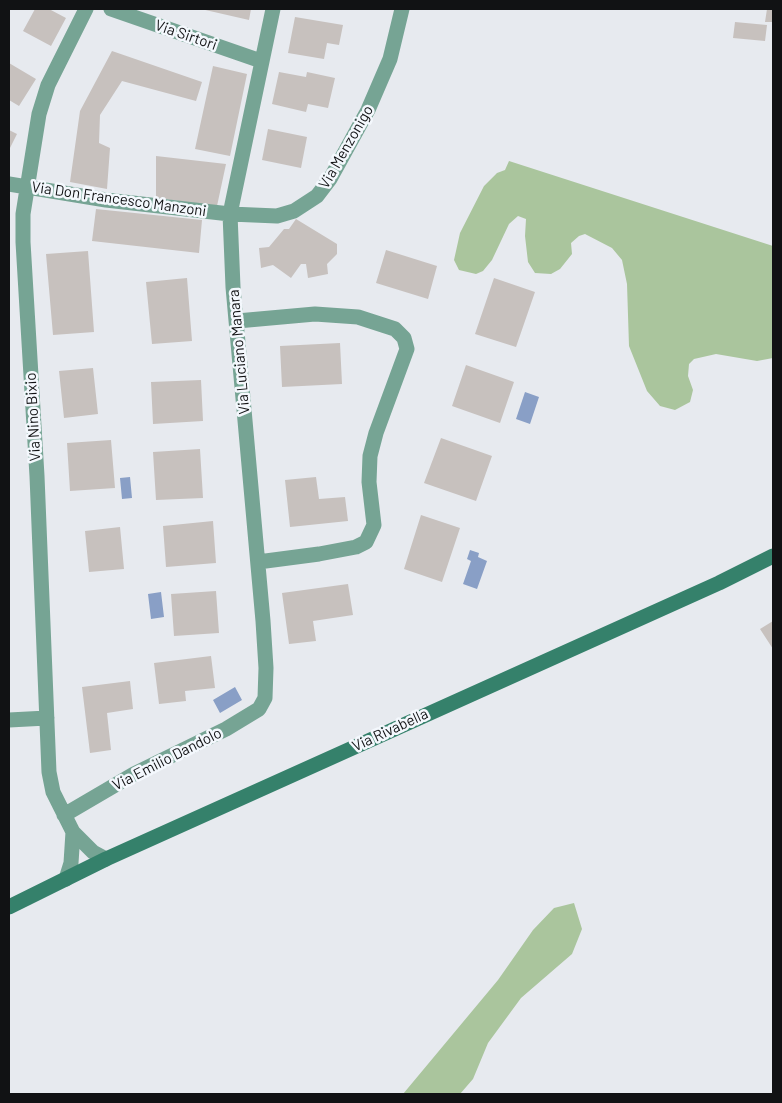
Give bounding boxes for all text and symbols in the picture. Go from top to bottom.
street label: Via Sirtori [153,16,219,54]
street label: Via Menzonigo [315,102,377,192]
street label: Via Don Francesco Manzoni [30,178,208,220]
street label: Via Luciano Manara [225,289,253,415]
street label: Via Nino Bixio [22,372,44,462]
street label: Via Rivabella [349,705,431,755]
street label: Via Emilio Dandolo [110,724,224,794]

